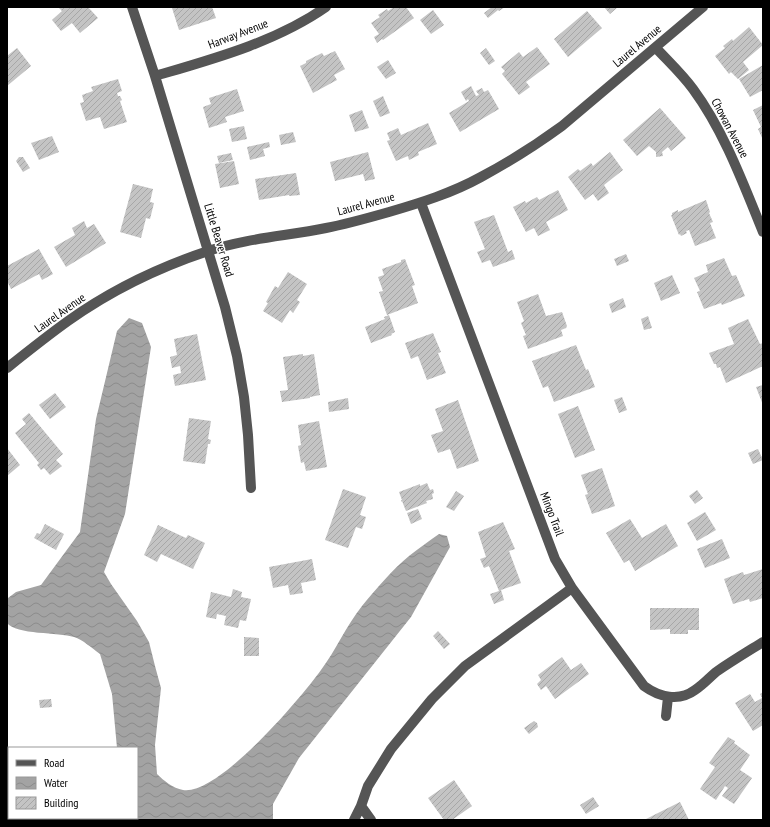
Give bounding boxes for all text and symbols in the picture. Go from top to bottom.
street label: Harway Avenue [206,15,270,52]
street label: Laurel Avenue [609,21,664,70]
street label: Chowan Avenue [708,95,752,160]
street label: Laurel Avenue [336,189,396,218]
street label: Little Beaver Road [201,201,238,278]
street label: Laurel Avenue [31,290,88,335]
street label: Mingo Trail [537,490,568,538]
legend [8,747,138,819]
text: Road [44,755,64,770]
text: Water [44,775,69,790]
text: Building [44,795,79,810]

